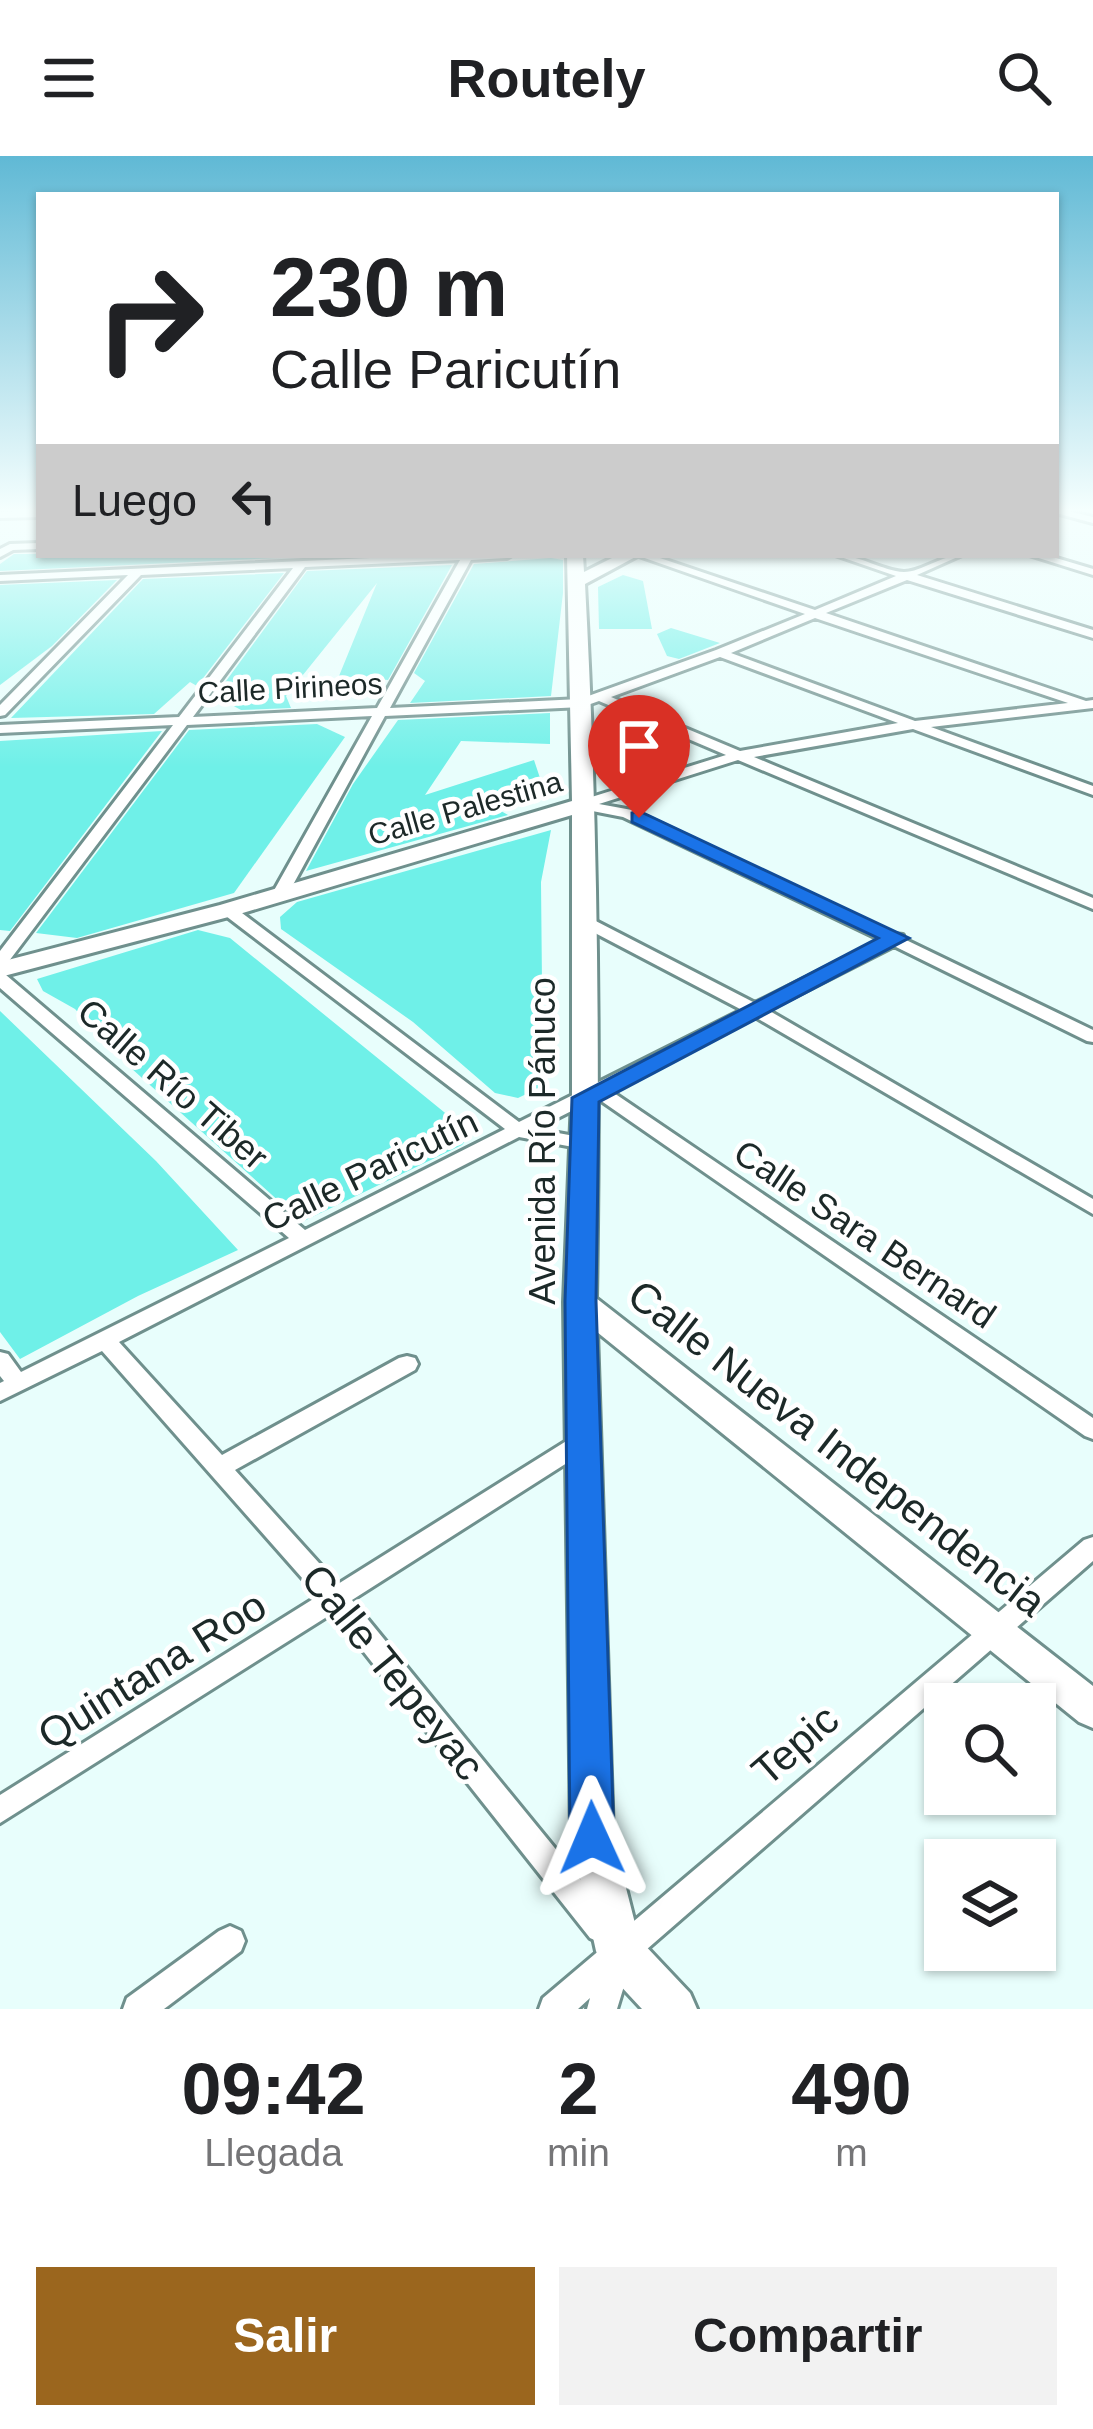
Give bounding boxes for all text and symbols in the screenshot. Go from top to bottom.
icon: menu [36,45,102,111]
icon: search [991,45,1057,111]
text: Routely [447,48,646,108]
icon: right [72,240,228,396]
text: 230 m [270,240,508,334]
text: Calle Paricutín [270,339,621,399]
icon: left [221,468,287,534]
text: Luego [72,475,197,526]
street label: Calle Pirineos [197,667,383,709]
pin [588,695,690,818]
icon: arrive [606,713,672,779]
street label: Calle Palestina [364,764,566,851]
street label: Avenida Río Pánuco [522,977,563,1305]
street label: Calle Río Tiber [70,990,276,1178]
street label: Calle Paricutín [256,1100,484,1240]
street label: Calle Sara Bernard [727,1131,1003,1337]
street label: Calle Nueva Independencia [619,1271,1055,1626]
street label: Calle Tepeyac [292,1555,494,1789]
street label: Quintana Roo [30,1581,274,1759]
map controls [924,1683,1056,1971]
button: search [924,1683,1056,1815]
street label: Tepic [743,1695,847,1795]
position arrow [529,1775,655,1901]
button: layers [924,1839,1056,1971]
text: 09:42 [181,2049,366,2129]
text: 2 [558,2049,599,2129]
text: 490 [791,2049,912,2129]
text: Llegada [204,2131,343,2174]
text: min [547,2131,610,2174]
text: m [835,2131,868,2174]
button: Salir [36,2267,535,2405]
button: Compartir [559,2267,1057,2405]

